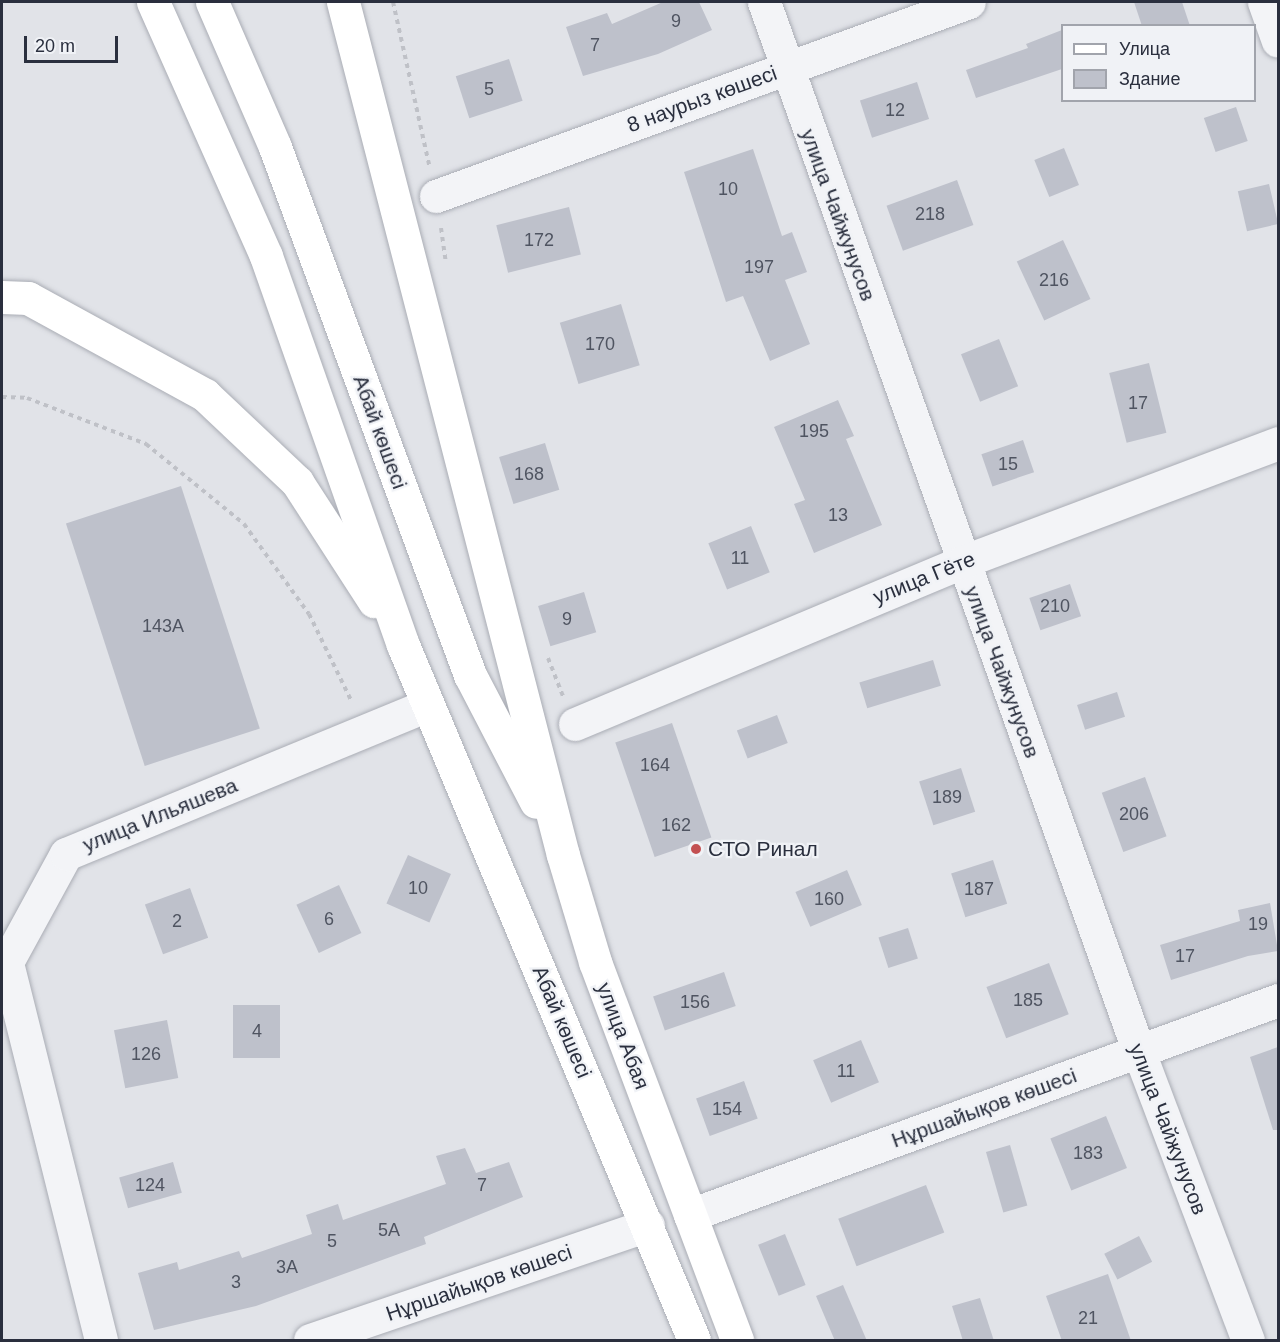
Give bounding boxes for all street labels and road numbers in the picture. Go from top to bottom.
street label: 8 наурыз көшесі [624,60,780,138]
street label: улица Чайжунусов [795,126,881,304]
street label: Абай көшесі [348,372,412,492]
street label: улица Гёте [869,546,979,610]
street label: улица Чайжунусов [959,583,1045,761]
street label: улица Ильяшева [79,773,241,857]
street label: Абай көшесі [527,962,597,1082]
street label: улица Абая [591,979,655,1093]
street label: улица Чайжунусов [1124,1040,1212,1218]
street label: Нұршайықов көшесі [888,1063,1080,1153]
street label: Нұршайықов көшесі [383,1239,575,1327]

